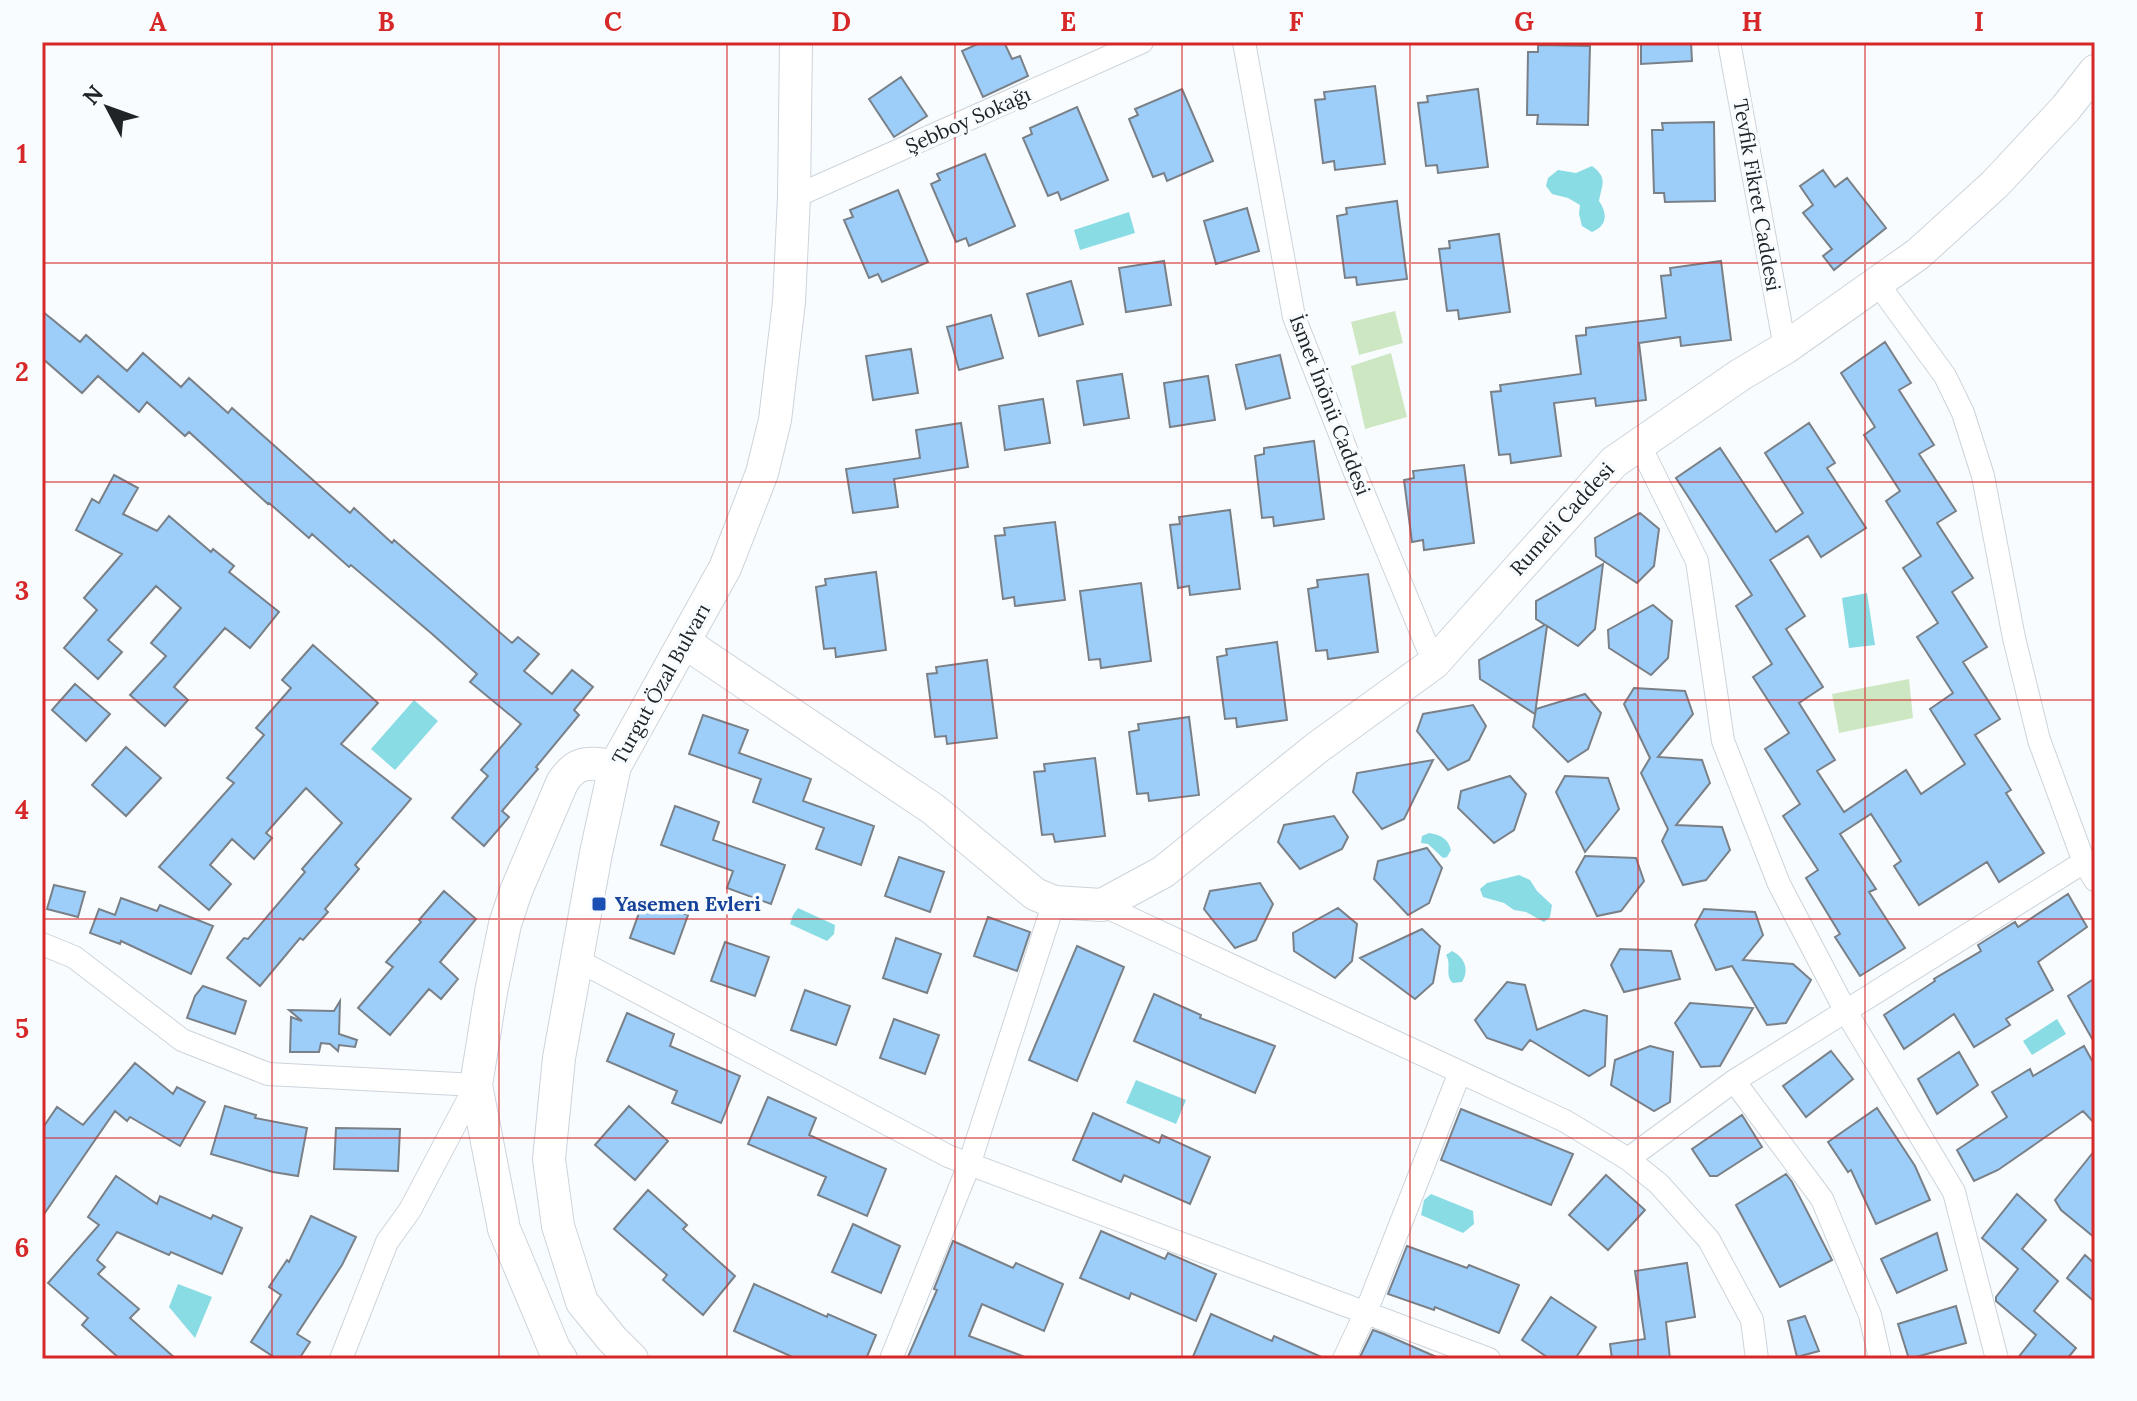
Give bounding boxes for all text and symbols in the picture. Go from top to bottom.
text: A [149,5,167,38]
text: B [377,5,395,38]
text: C [604,5,622,38]
text: D [831,5,851,38]
text: E [1060,5,1076,38]
text: F [1289,5,1304,38]
text: G [1514,5,1534,38]
text: H [1742,5,1762,38]
text: I [1974,5,1984,38]
north arrow [68,68,148,148]
text: N [77,79,109,110]
street label: Şebboy Sokağı [901,81,1034,158]
street label: Tevfik Fikret Caddesi [1728,97,1787,293]
text: 1 [17,137,27,170]
street label: İsmet İnönü Caddesi [1285,311,1376,498]
text: 2 [15,355,29,388]
street label: Rumeli Caddesi [1504,457,1619,580]
text: 3 [15,574,29,607]
street label: Turgut Özal Bulvarı [606,599,715,769]
text: 4 [15,793,29,826]
place label: Yasemen Evleri [615,891,761,916]
marker: Yasemen Evleri [590,895,608,913]
text: 5 [15,1012,29,1045]
text: 6 [15,1231,29,1264]

